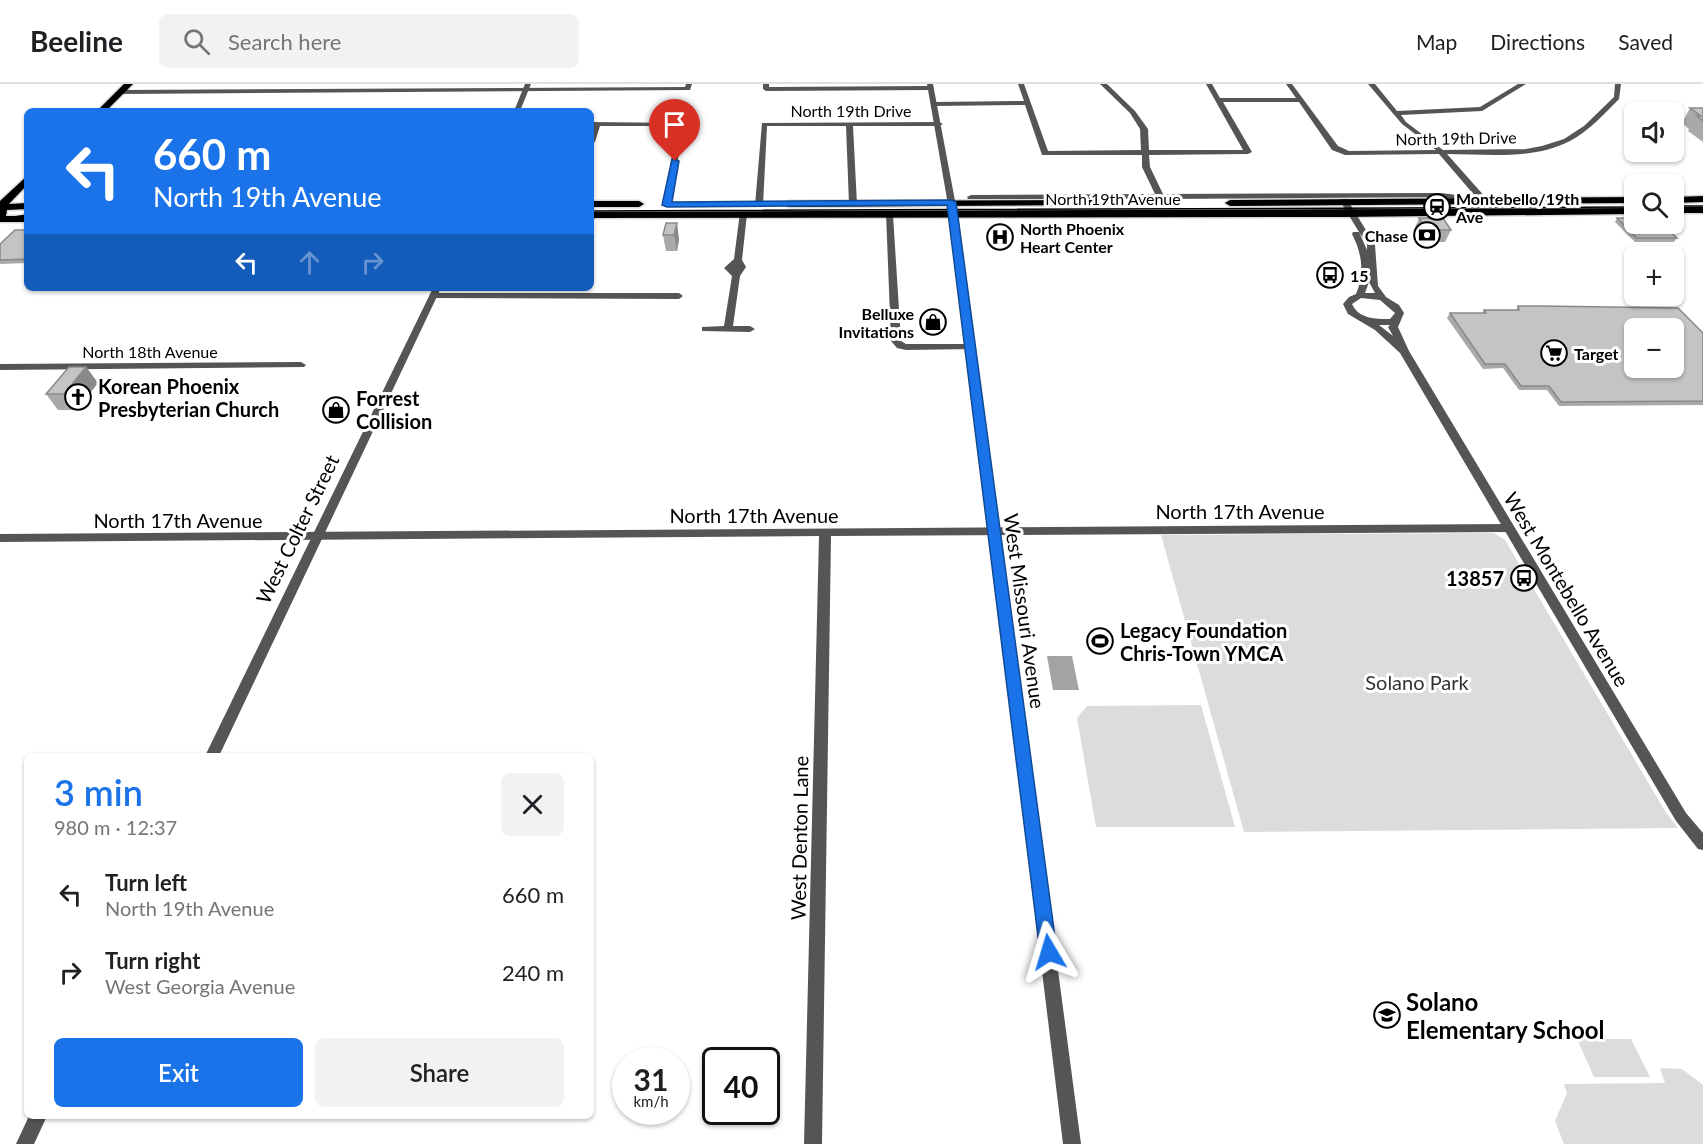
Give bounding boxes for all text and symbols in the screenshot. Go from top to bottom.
search box [159,14,579,68]
text: Beeline [30,24,123,58]
icon: search [180,25,213,58]
text: Search here [228,28,341,55]
text: Map [1416,29,1457,54]
text: Directions [1490,29,1585,54]
text: Saved [1618,29,1673,54]
pin [649,99,700,161]
street label: North 19th Drive [790,101,912,120]
map controls [1624,102,1684,378]
button: sound [1624,102,1684,162]
icon: arrive [658,108,691,141]
street label: North 19th Drive [1395,127,1517,149]
text: 660 m [153,129,271,179]
icon: left [54,132,132,210]
button: search [1624,174,1684,234]
text: North 19th Avenue [153,180,381,213]
street label: North 19th Avenue [1045,189,1181,208]
place label: Montebello/19th Ave [1455,189,1579,226]
station icon: Montebello/19th Ave [1422,192,1452,222]
place label: North Phoenix Heart Center [1020,219,1125,256]
bank icon: Chase [1412,220,1442,250]
hospital icon: North Phoenix Heart Center [985,222,1015,252]
place label: Chase [1365,226,1408,245]
icon: left [230,246,263,279]
icon: ahead [293,246,326,279]
icon: right [356,246,389,279]
button: + [1624,246,1684,306]
bus stop icon: 15 [1315,260,1345,290]
place label: 15 [1350,266,1369,285]
place label: Belluxe Invitations [839,304,914,341]
shop icon: Belluxe Invitations [918,307,948,337]
button: − [1624,318,1684,378]
supermarket icon: Target [1539,338,1569,368]
street label: North 18th Avenue [82,342,218,361]
place label: Target [1574,344,1619,363]
place label: Korean Phoenix Presbyterian Church [98,374,279,421]
church icon: Korean Phoenix Presbyterian Church [63,382,93,412]
place label: Forrest Collision [356,386,432,433]
shop icon: Forrest Collision [321,395,351,425]
street label: West Colter Street [251,451,343,607]
street label: West Montebello Avenue [1499,487,1635,691]
street label: North 17th Avenue [1155,499,1325,523]
street label: North 17th Avenue [669,503,839,527]
street label: North 17th Avenue [93,508,263,532]
street label: West Missouri Avenue [999,512,1051,710]
bus stop icon: 13857 [1509,563,1539,593]
place label: 13857 [1446,566,1504,590]
place label: Legacy Foundation Chris-Town YMCA [1120,618,1287,665]
sports icon: Legacy Foundation Chris-Town YMCA [1085,626,1115,656]
park label: Solano Park [1365,670,1470,694]
street label: West Denton Lane [786,756,812,920]
text: 3 min [54,770,143,814]
button: close [501,773,564,836]
text: 980 m · 12:37 [54,815,177,839]
text: Turn left [105,869,187,896]
icon: left [54,878,87,911]
text: 660 m [502,881,564,908]
text: North 19th Avenue [105,896,274,920]
position arrow [1017,920,1081,984]
text: Turn right [105,947,200,974]
icon: right [54,956,87,989]
text: 240 m [502,959,564,986]
text: West Georgia Avenue [105,974,295,998]
place label: Solano Elementary School [1406,987,1605,1044]
school or university icon: Solano Elementary School [1372,1000,1402,1030]
button: Exit [54,1038,303,1107]
button: Share [315,1038,564,1107]
speed limit sign: 40 [702,1047,780,1125]
text: 31 [634,1061,668,1097]
text: km/h [633,1092,669,1110]

